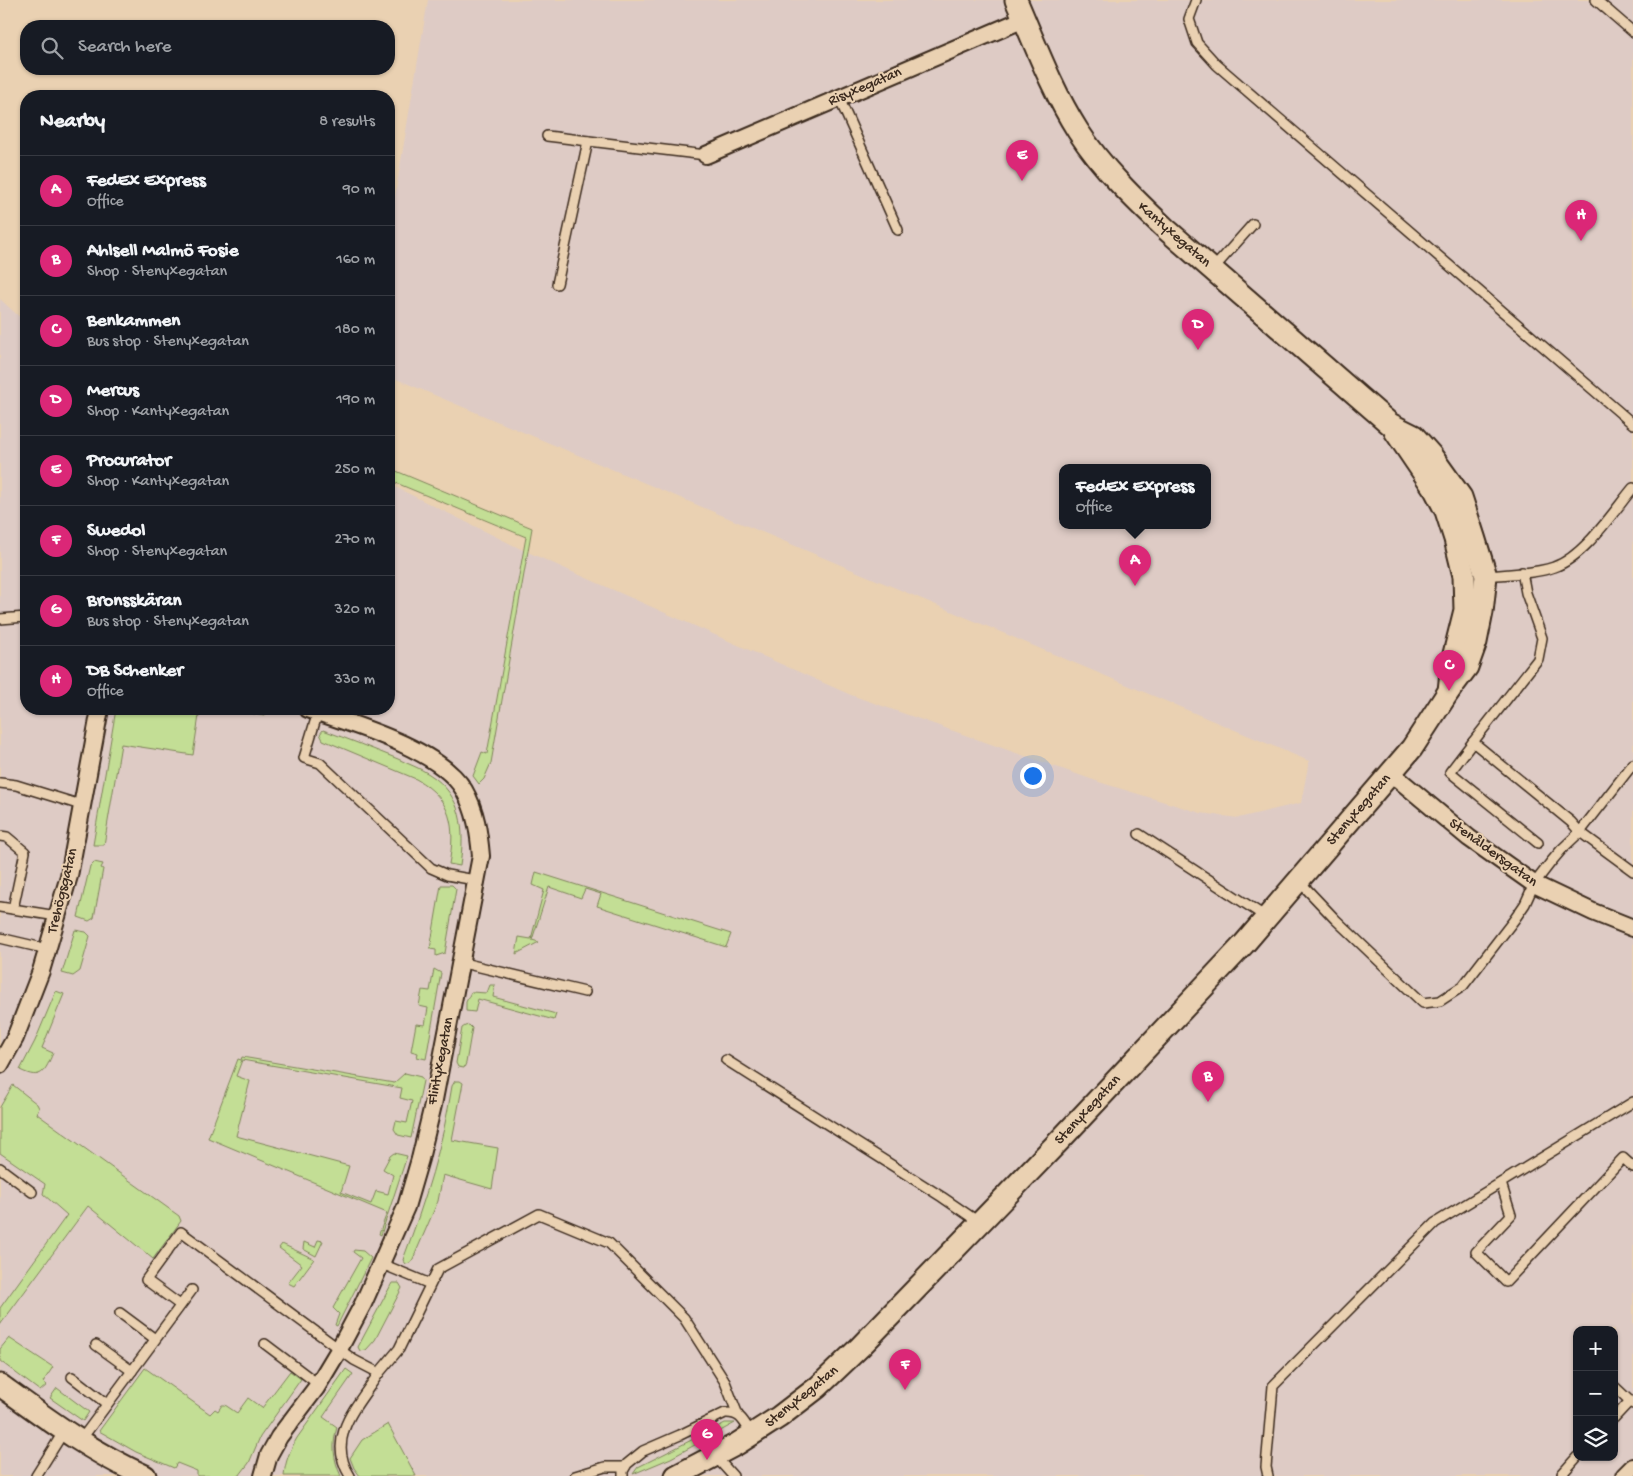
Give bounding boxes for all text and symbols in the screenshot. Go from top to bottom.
search box [20,20,395,75]
icon: search [38,34,66,62]
text: Search here [78,36,172,59]
street label: Risyxegatan [826,63,904,111]
text: Nearby [40,110,105,135]
text: 8 results [319,113,375,132]
pin: E [1006,140,1038,181]
text: FedEx Express [87,170,206,193]
text: A [51,181,61,200]
text: 90 m [343,181,375,200]
text: Office [87,193,124,212]
street label: Kantyxegatan [1134,198,1214,272]
pin: H [1565,200,1597,241]
text: Ahlsell Malmö Fosie [87,240,239,263]
text: B [52,251,60,270]
text: 160 m [336,251,375,270]
text: Shop · Stenyxegatan [87,263,227,282]
pin: D [1182,309,1214,350]
text: Benkammen [87,310,180,333]
text: C [52,321,60,340]
text: 180 m [336,321,375,340]
text: Bus stop · Stenyxegatan [87,333,249,352]
text: Mercus [87,380,139,403]
text: D [51,391,61,410]
text: 190 m [336,391,375,410]
text: Shop · Kantyxegatan [87,403,229,422]
text: Procurator [87,450,171,473]
text: E [51,461,61,480]
text: 250 m [335,461,375,480]
popup [1059,464,1211,529]
text: Shop · Kantyxegatan [87,473,229,492]
text: FedEx Express [1076,476,1194,499]
text: Office [1076,499,1112,518]
text: Swedol [87,520,146,543]
text: F [52,531,60,550]
text: 270 m [335,531,375,550]
text: Shop · Stenyxegatan [87,543,227,562]
pin: A [1119,545,1151,586]
text: Bronsskäran [87,590,182,613]
text: G [51,601,61,620]
text: 320 m [335,601,375,620]
text: Bus stop · Stenyxegatan [87,613,249,632]
pin: C [1433,650,1465,691]
text: DB Schenker [87,660,183,683]
text: H [51,671,61,690]
text: 330 m [334,671,375,690]
text: Office [87,683,124,702]
your location [1020,763,1046,789]
street label: Stenyxegatan [1323,770,1395,850]
street label: Stenåldersgatan [1445,815,1541,891]
street label: Trehögsgatan [43,847,82,936]
street label: Flintyxegatan [423,1016,458,1107]
pin: B [1192,1061,1224,1102]
street label: Stenyxegatan [1051,1071,1125,1149]
map controls [1573,1326,1618,1461]
button: + [1573,1326,1618,1371]
pin: F [889,1349,921,1390]
street label: Stenyxegatan [762,1362,842,1432]
button: − [1573,1371,1618,1416]
button: layers [1573,1416,1618,1461]
pin: G [691,1419,723,1460]

